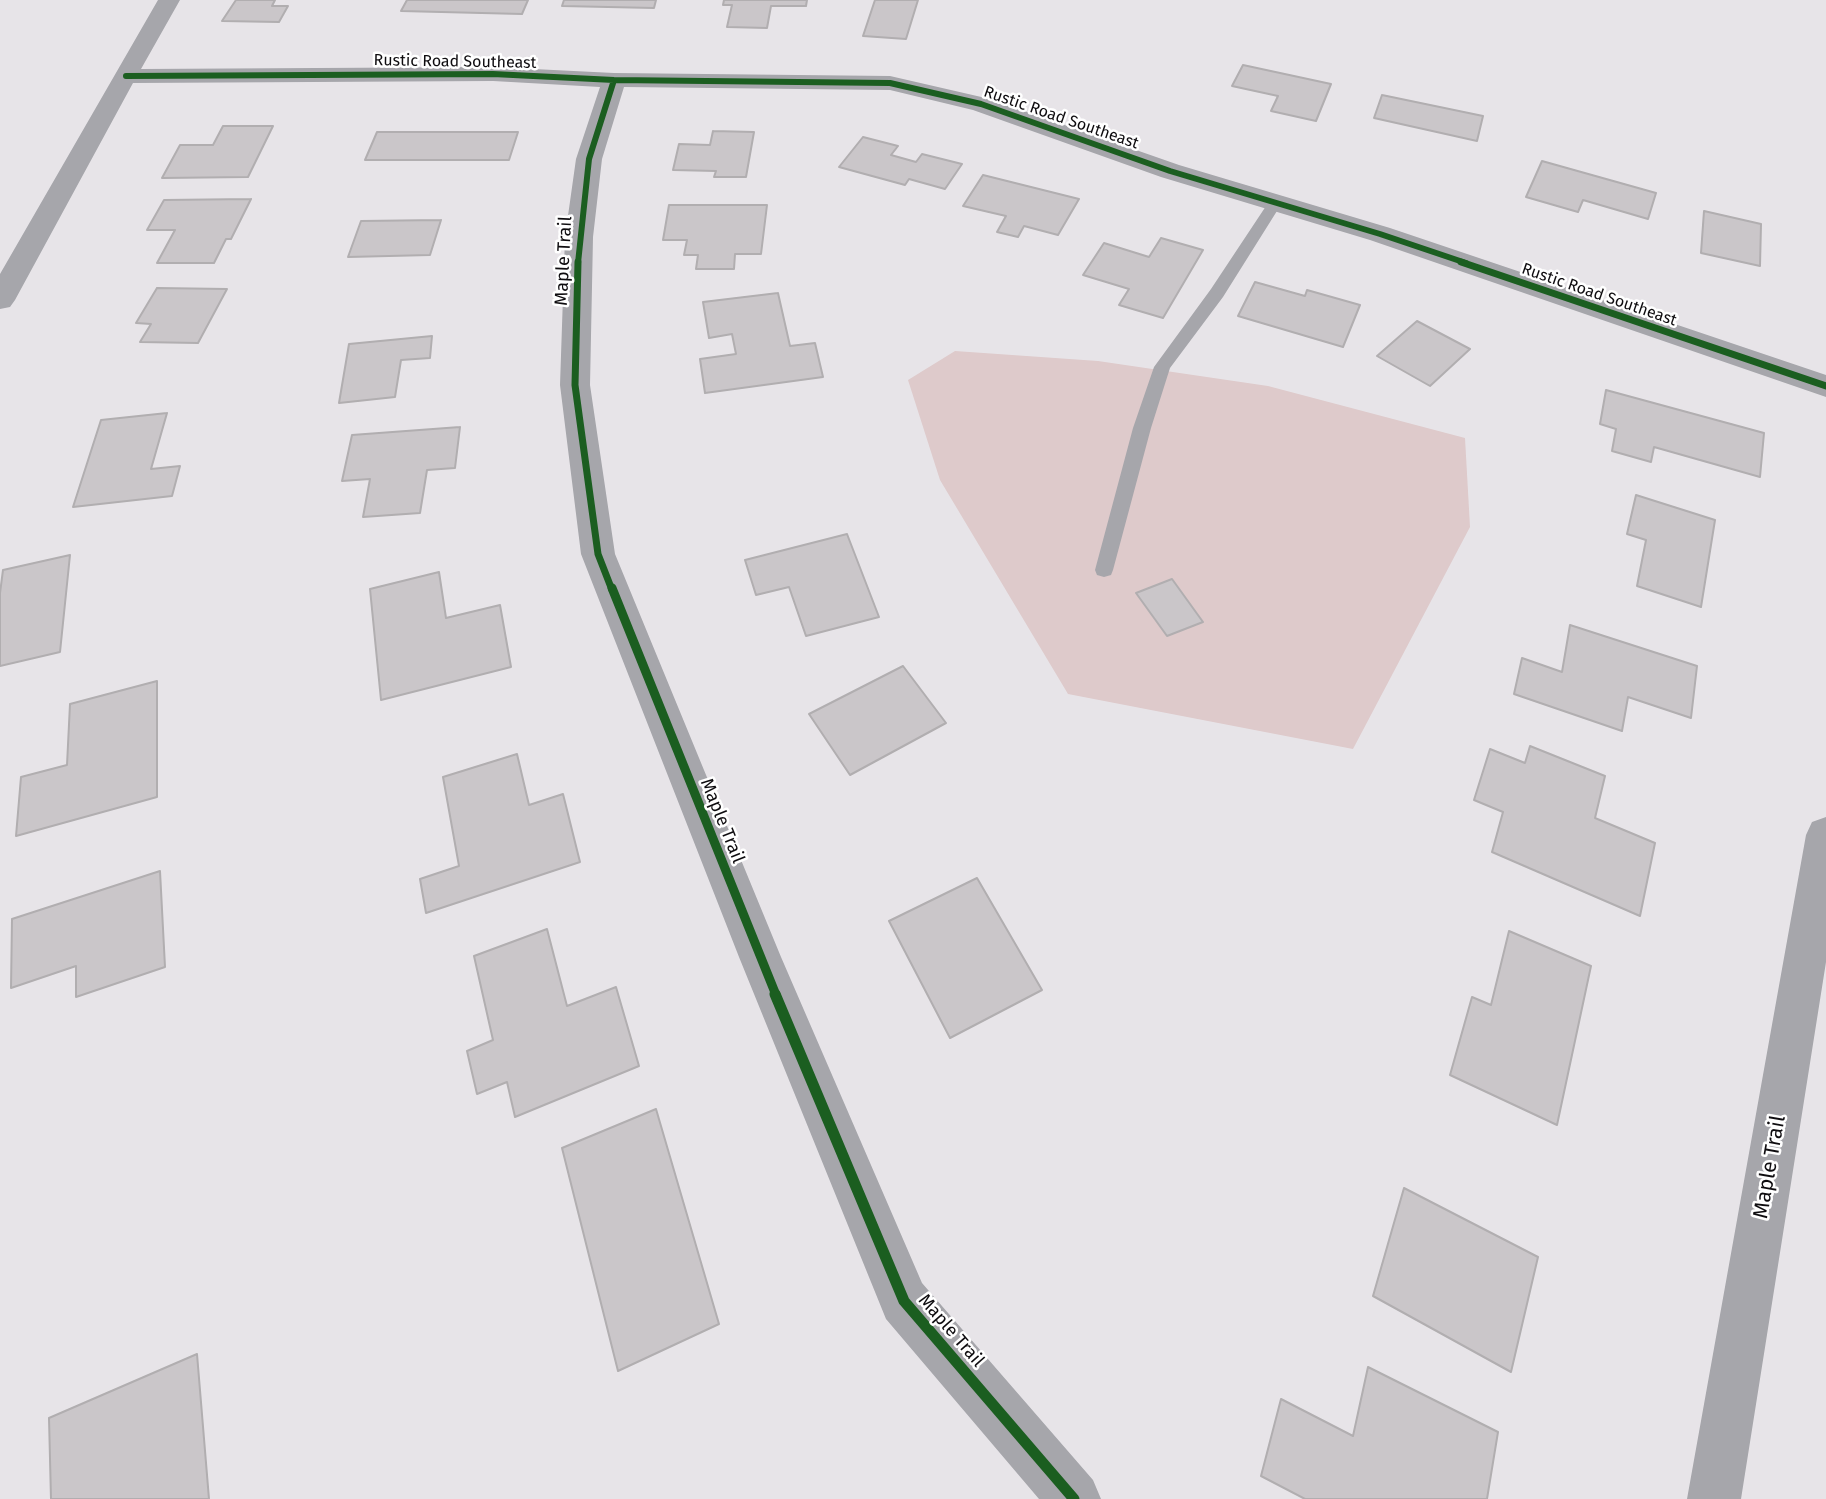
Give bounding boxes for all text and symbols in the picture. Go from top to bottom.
street label: Rustic Road Southeast [374,51,536,73]
street label: Rustic Road Southeast [981,82,1141,154]
street label: Maple Trail [551,216,577,306]
street label: Rustic Road Southeast [1519,259,1679,331]
street label: Maple Trail [695,775,749,867]
street label: Maple Trail [1749,1113,1791,1221]
street label: Maple Trail [913,1290,989,1372]

